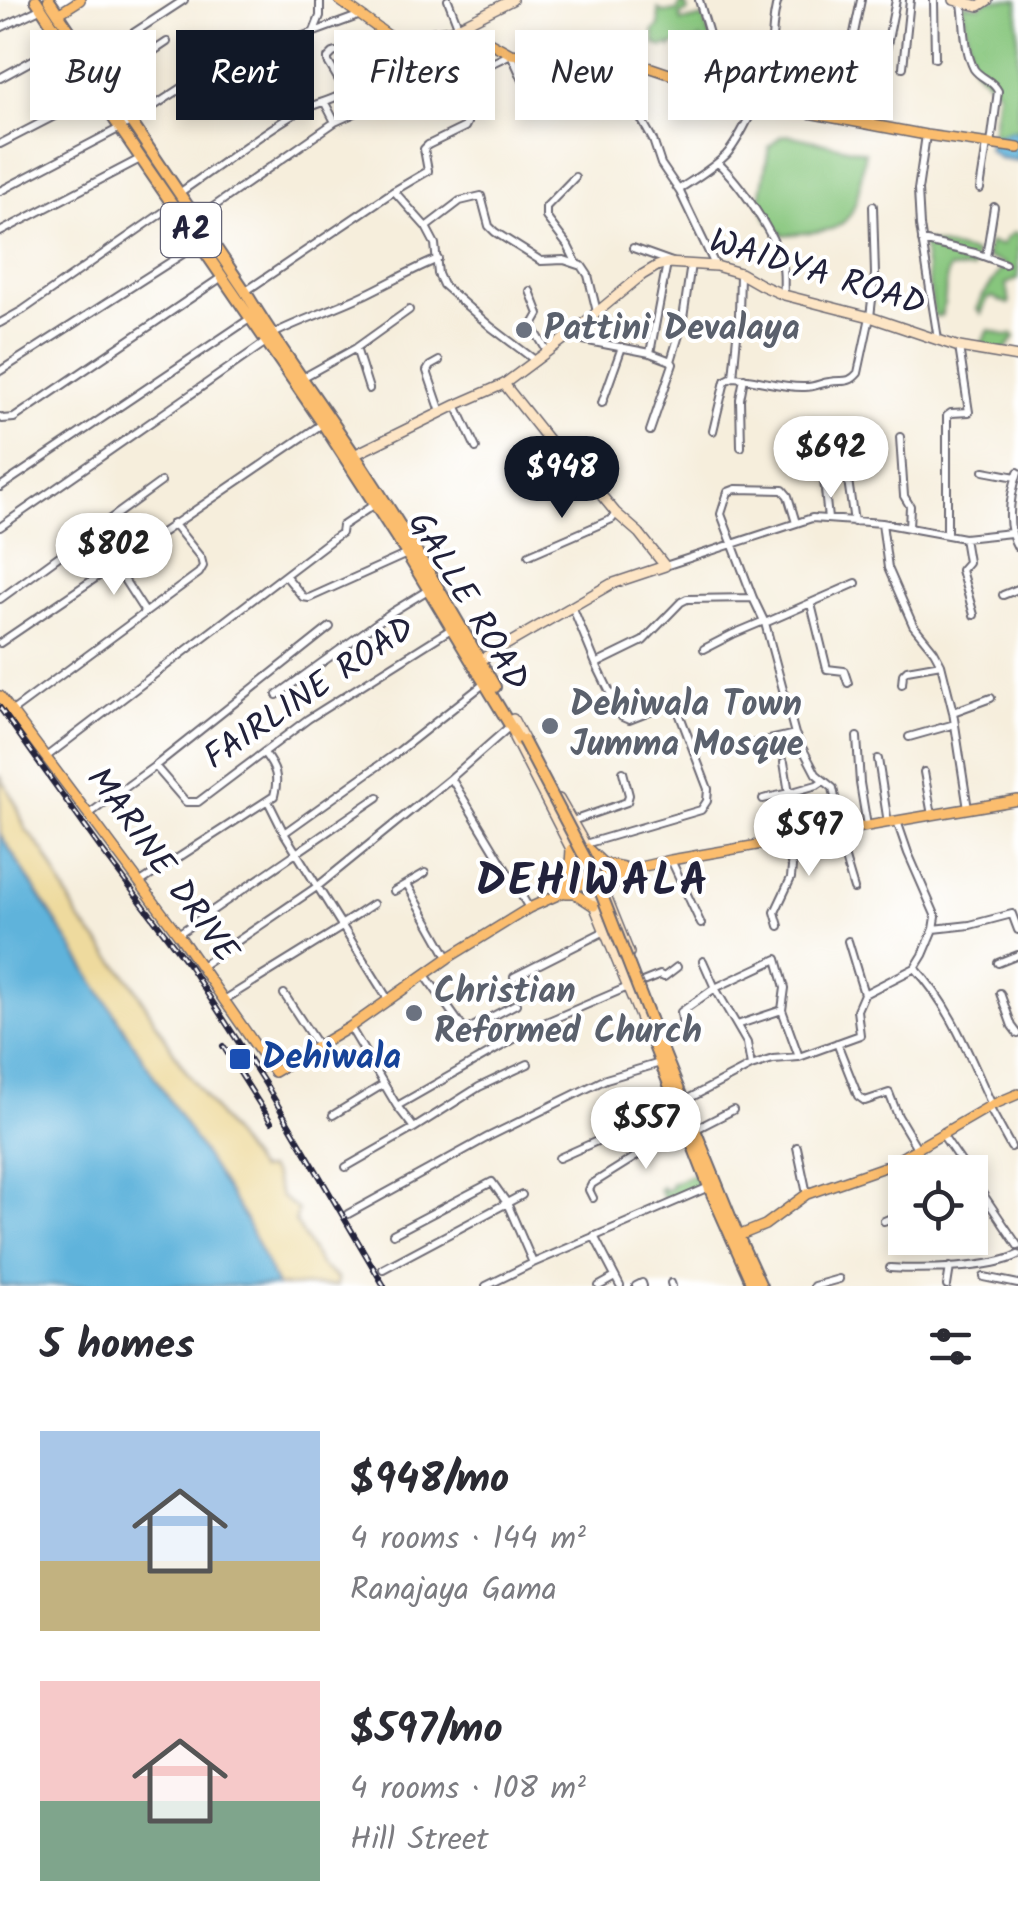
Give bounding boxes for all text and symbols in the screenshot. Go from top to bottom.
chip: Buy [30,30,156,120]
chip: Rent [176,30,314,120]
chip: Filters [334,30,495,120]
chip: New [515,30,648,120]
chip: Apartment [668,30,893,120]
road number: A2 [161,203,221,257]
street label: WAIDYA ROAD [702,215,932,333]
place label: Pattini Devalaya [544,302,800,358]
marker: Pattini Devalaya [513,319,535,341]
pin: $692 [772,416,890,501]
text: $692 [795,423,867,474]
pin: $948 [503,436,621,521]
text: $948 [526,443,598,494]
street label: GALLE ROAD [391,501,543,703]
pin: $802 [55,513,173,598]
text: $802 [78,520,150,571]
street label: FAIRLINE ROAD [193,602,427,786]
place label: Dehiwala Town Jumma Mosque [570,678,804,774]
marker: Dehiwala Town Jumma Mosque [539,715,561,737]
street label: MARINE DRIVE [70,756,253,977]
pin: $597 [750,794,868,879]
text: $597 [776,801,842,852]
district label: DEHIWALA [476,847,710,919]
place label: Christian Reformed Church [434,965,702,1061]
marker: Christian Reformed Church [403,1002,425,1024]
place label: Dehiwala [262,1031,401,1087]
marker: Dehiwala [227,1046,253,1072]
pin: $557 [587,1087,705,1172]
text: $557 [613,1094,679,1145]
map controls [888,1155,988,1255]
button: locate [888,1155,988,1255]
text: 5 homes [40,1313,195,1380]
icon: filters [923,1319,978,1374]
text: $948/mo [350,1447,509,1514]
icon: home [120,1471,240,1591]
text: 4 rooms · 144 m² [350,1514,586,1565]
text: Ranajaya Gama [350,1565,557,1616]
text: $597/mo [350,1697,503,1764]
icon: home [120,1721,240,1841]
text: 4 rooms · 108 m² [350,1764,586,1815]
text: Hill Street [350,1815,489,1866]

